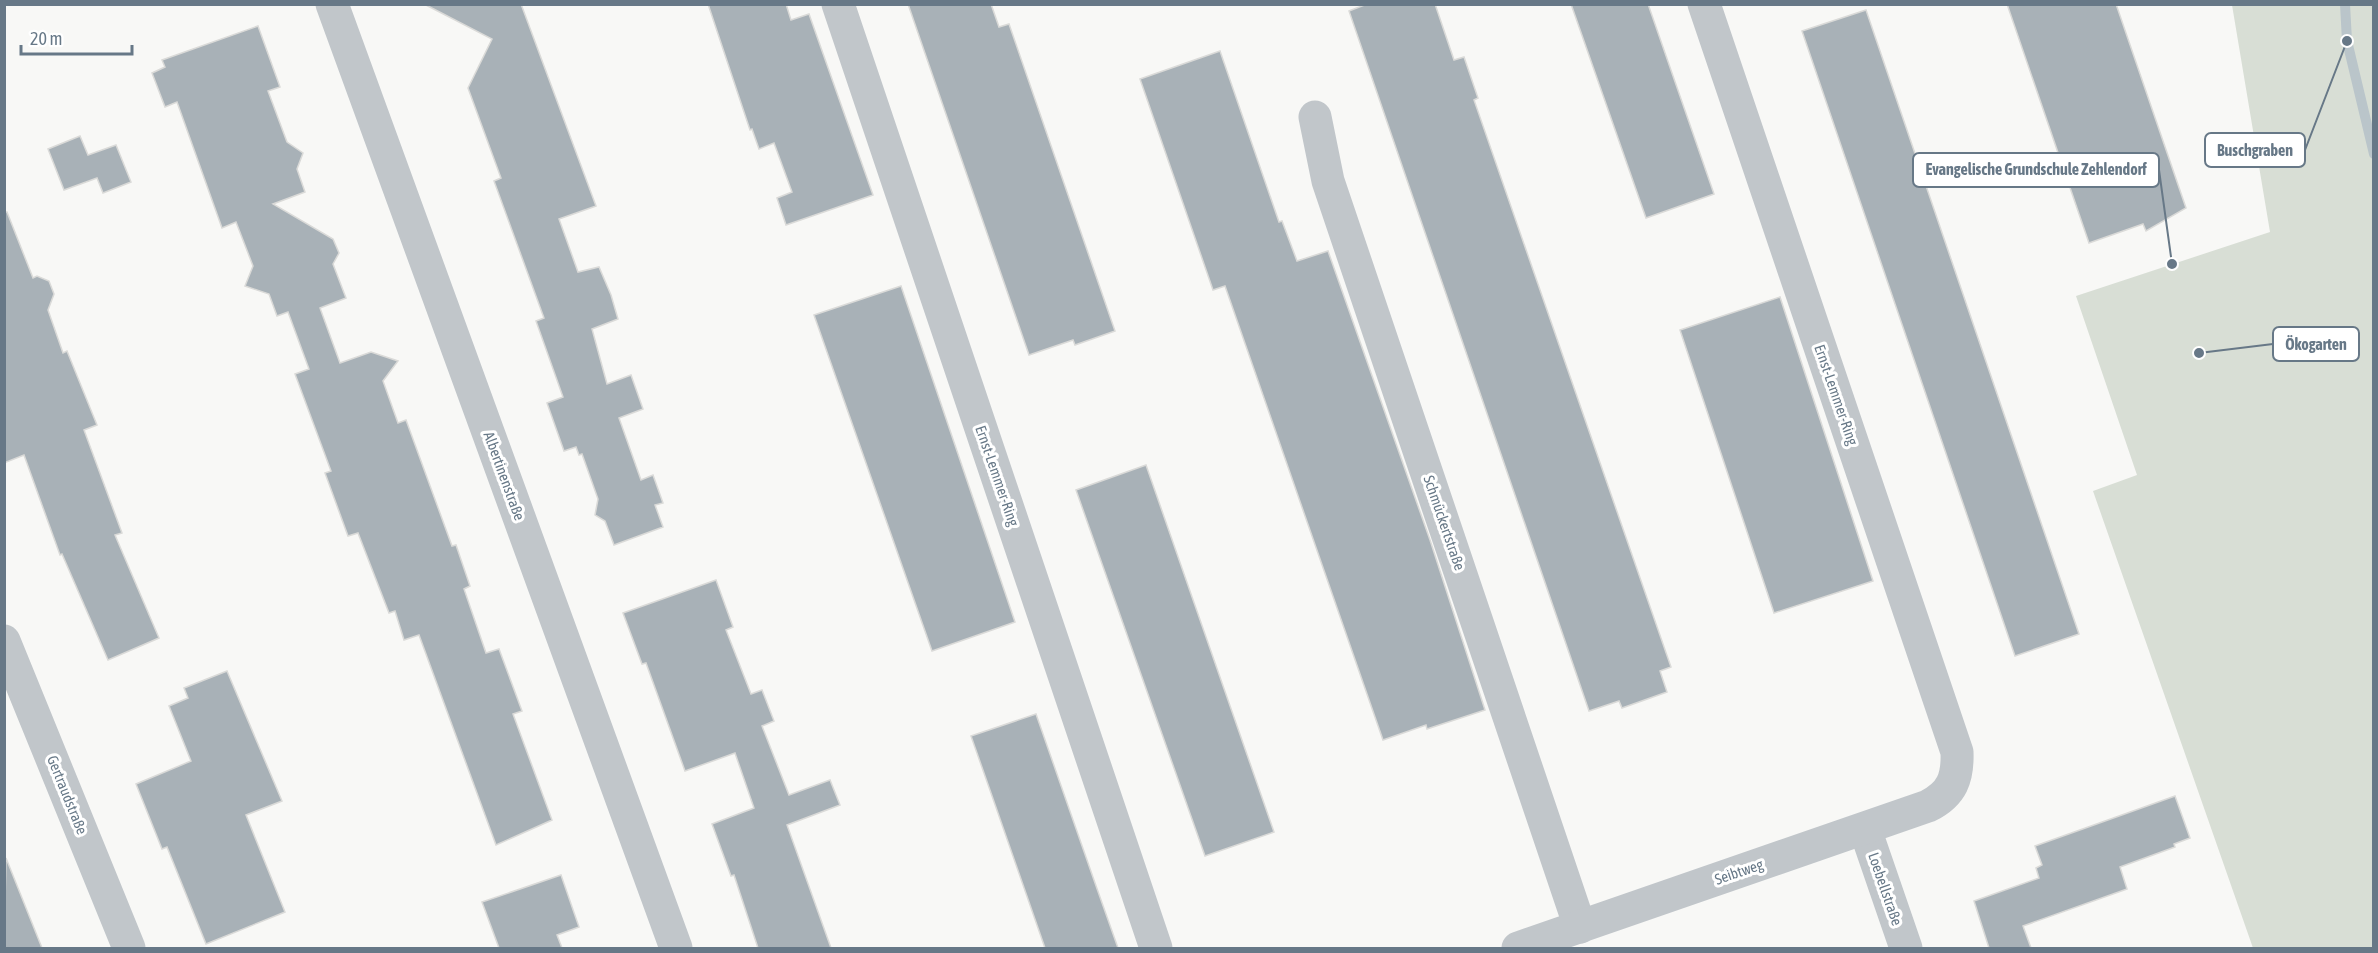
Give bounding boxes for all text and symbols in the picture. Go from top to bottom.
scale bar [21,18,132,56]
text: 20 m [30,28,62,49]
callout: Buschgraben [2205,133,2305,167]
text: Buschgraben [2217,141,2293,159]
callout: Evangelische Grundschule Zehlendorf [1913,153,2159,187]
text: Evangelische Grundschule Zehlendorf [1925,160,2147,178]
callout: Ökogarten [2273,327,2359,361]
text: Ökogarten [2285,335,2347,353]
street label: Ernst-Lemmer-Ring [1811,342,1862,448]
street label: Ernst-Lemmer-Ring [972,423,1023,529]
street label: Albertinenstraße [481,429,528,523]
street label: Schmückertstraße [1420,473,1469,573]
street label: Gertraudstraße [44,753,91,837]
street label: Loebellstraße [1865,850,1906,928]
street label: Seibtweg [1712,855,1766,888]

